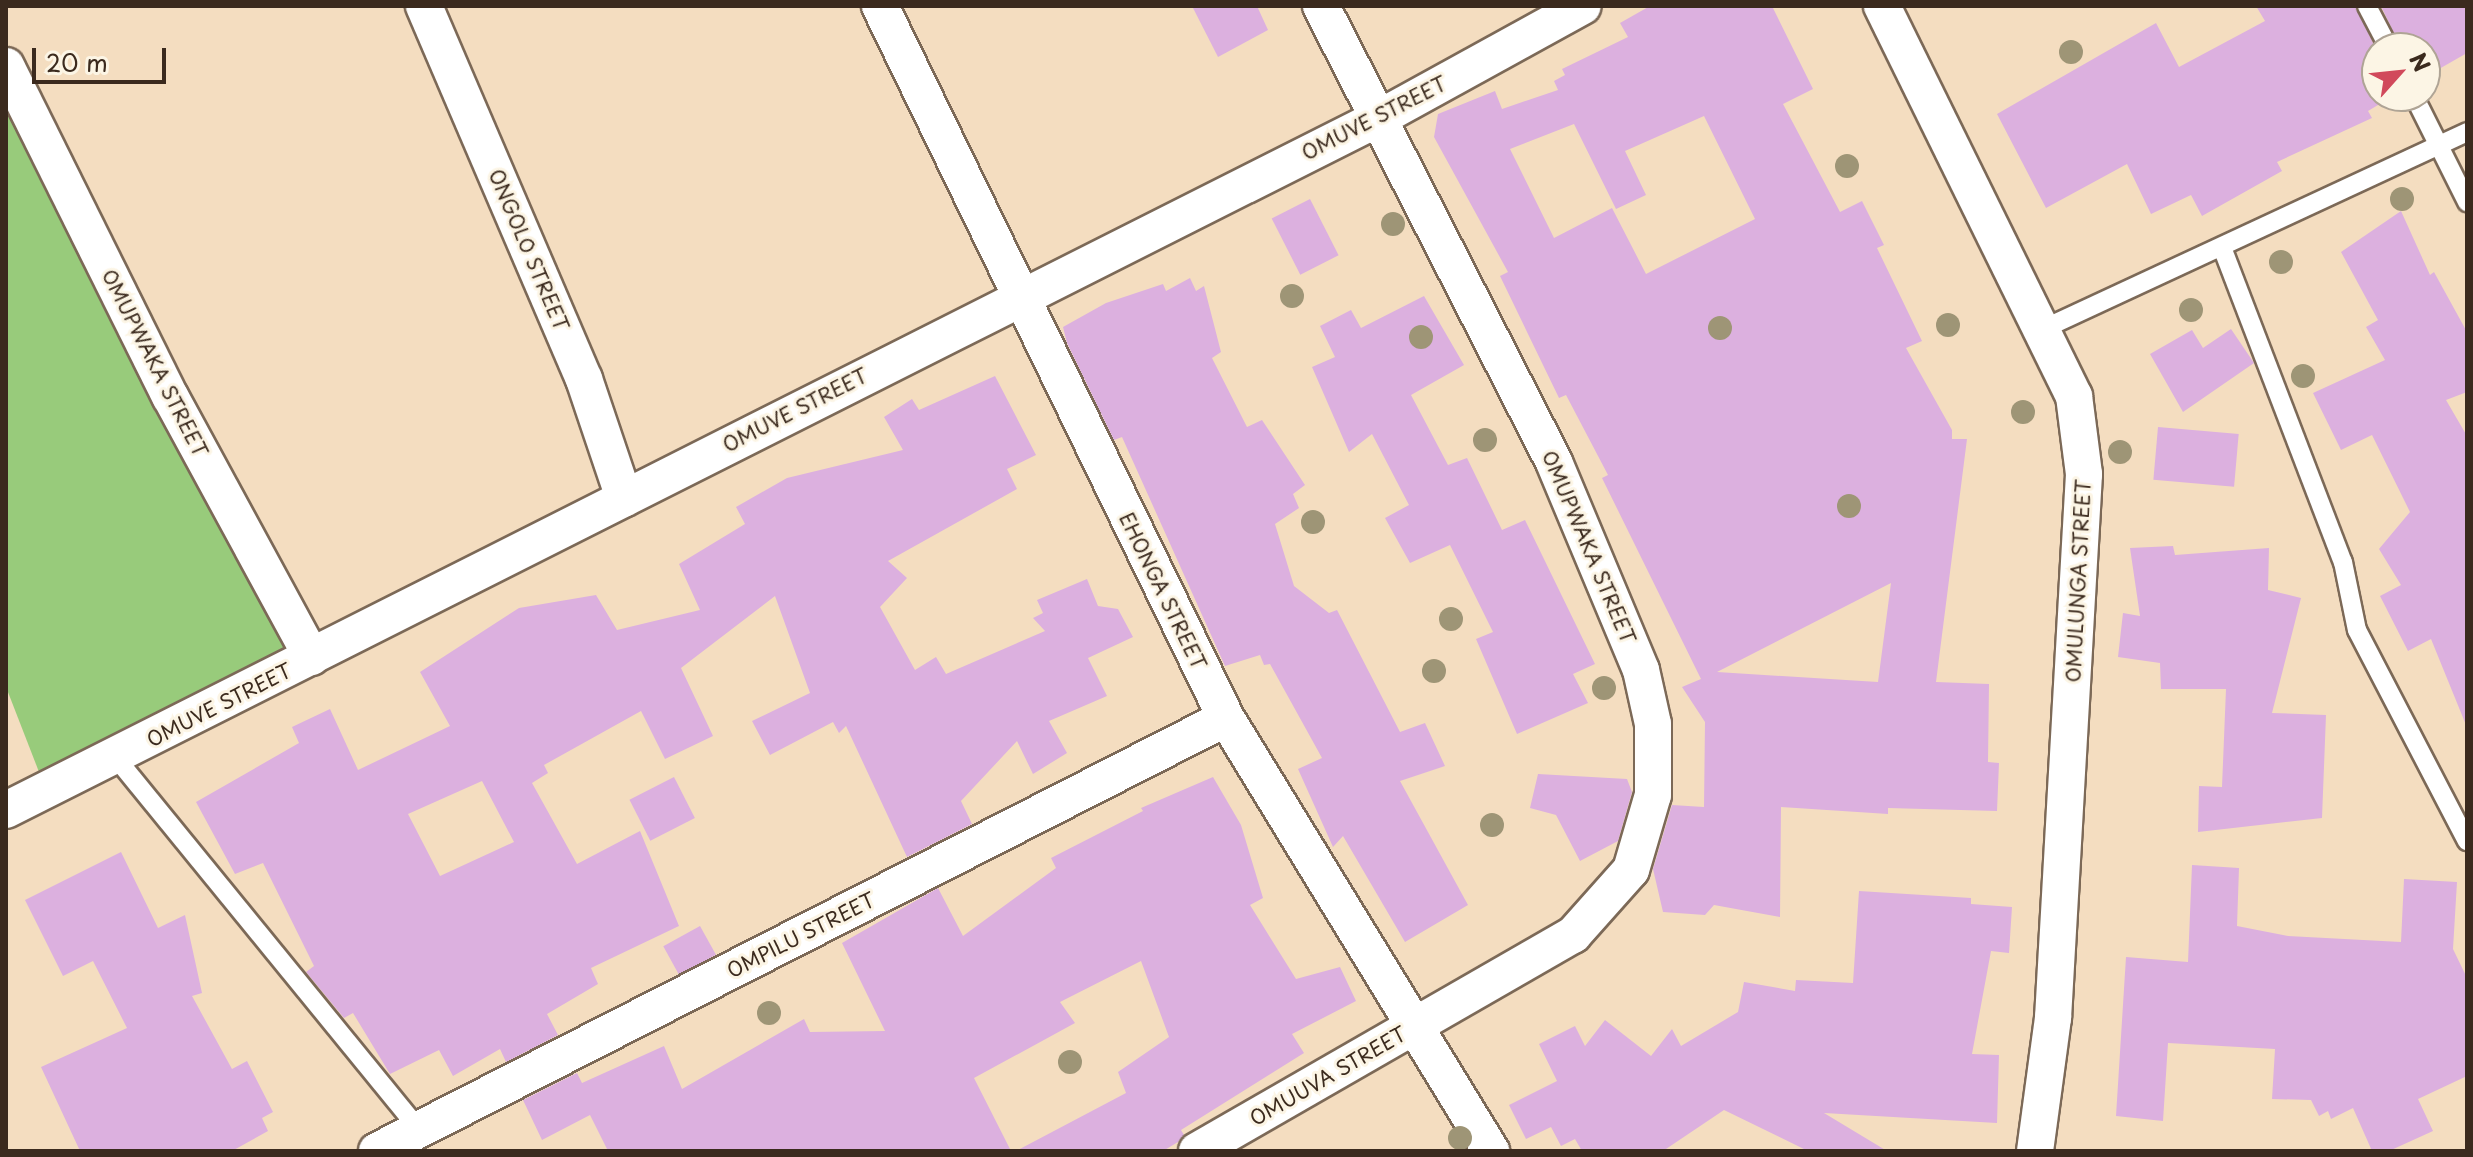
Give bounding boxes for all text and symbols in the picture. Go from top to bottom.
scale bar [36,32,170,82]
north arrow [2361,32,2441,112]
text: 20 m [46,44,108,80]
text: N [2402,47,2440,77]
street label: OMUVE STREET [1296,71,1452,165]
street label: ONGOLO STREET [484,164,574,336]
street label: OMUPWAKA STREET [97,264,213,462]
street label: OMUVE STREET [717,363,873,457]
street label: OMUPWAKA STREET [1537,445,1641,649]
street label: OMULUNGA STREET [2061,477,2095,685]
street label: EHONGA STREET [1114,506,1212,676]
street label: OMUVE STREET [141,658,297,752]
street label: OMPILU STREET [722,887,880,983]
street label: OMUUVA STREET [1244,1021,1412,1131]

